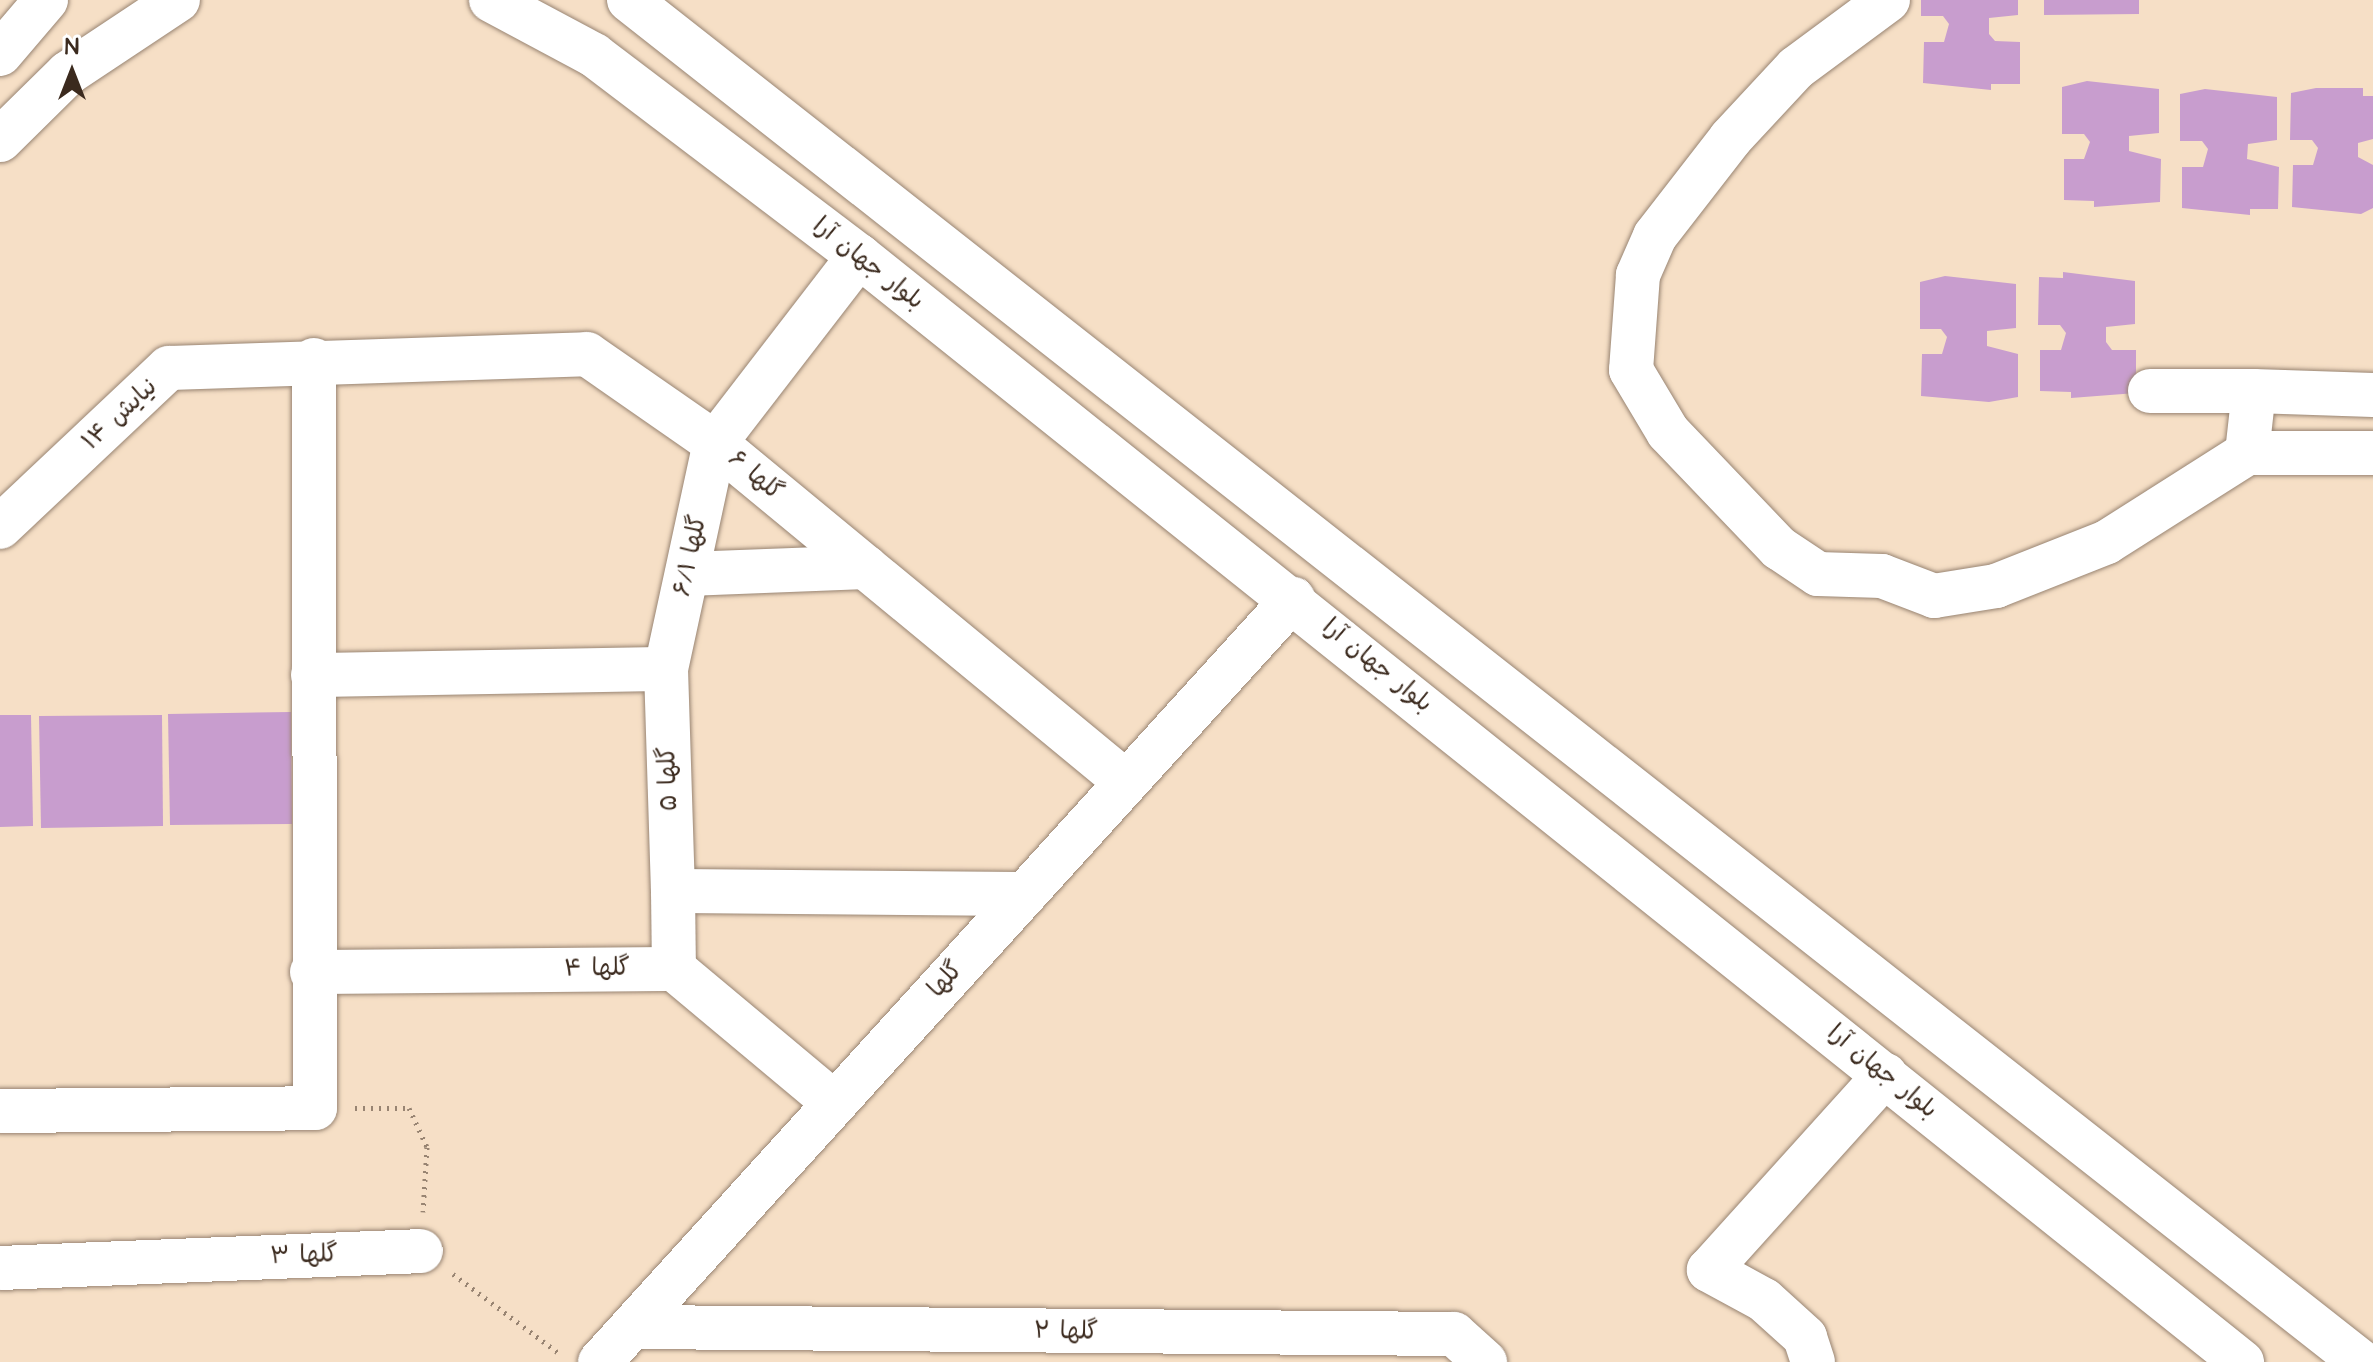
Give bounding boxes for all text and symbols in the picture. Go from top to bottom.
north arrow [32,32,112,112]
text: N [65,32,79,63]
street label: بلوار جهان آرا [807,212,929,316]
street label: نیایش ۱۴ [77,373,163,457]
street label: گلها ۶ [722,445,788,507]
street label: گلها ۶/۱ [668,513,714,599]
street label: بلوار جهان آرا [1316,613,1438,719]
street label: گلها ۵ [653,746,685,812]
street label: گلها ۴ [564,954,630,984]
street label: گلها [923,956,969,1004]
street label: بلوار جهان آرا [1821,1019,1943,1125]
street label: گلها ۳ [270,1240,338,1272]
street label: گلها ۲ [1034,1317,1098,1347]

